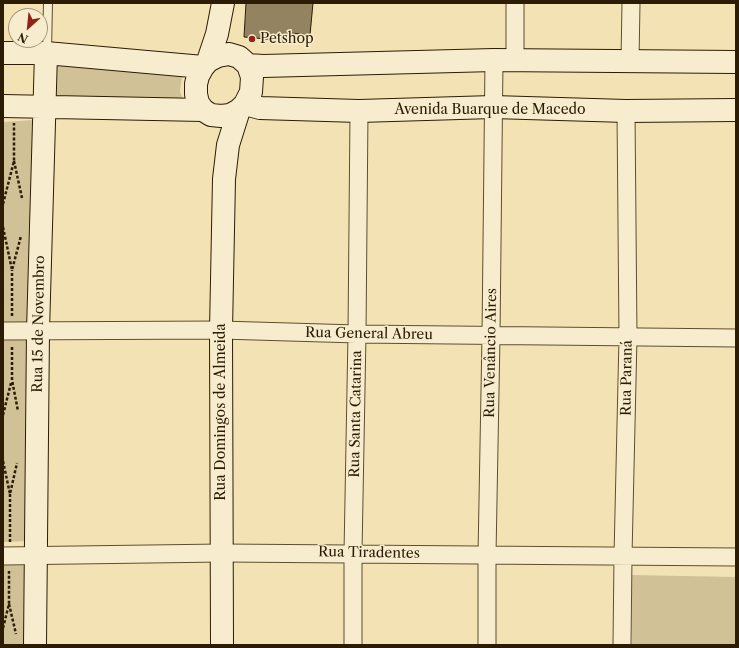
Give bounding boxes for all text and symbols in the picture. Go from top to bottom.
north arrow [8,8,48,48]
text: N [16,29,30,46]
place label: Petshop [260,31,314,47]
marker: Petshop [247,34,257,44]
street label: Avenida Buarque de Macedo [394,102,586,118]
street label: Rua 15 de Novembro [29,255,49,393]
street label: Rua Venâncio Aires [481,288,501,418]
street label: Rua Domingos de Almeida [213,323,229,501]
street label: Rua General Abreu [305,324,433,344]
street label: Rua Paraná [618,340,636,416]
street label: Rua Santa Catarina [346,350,366,478]
street label: Rua Tiradentes [318,544,420,562]

